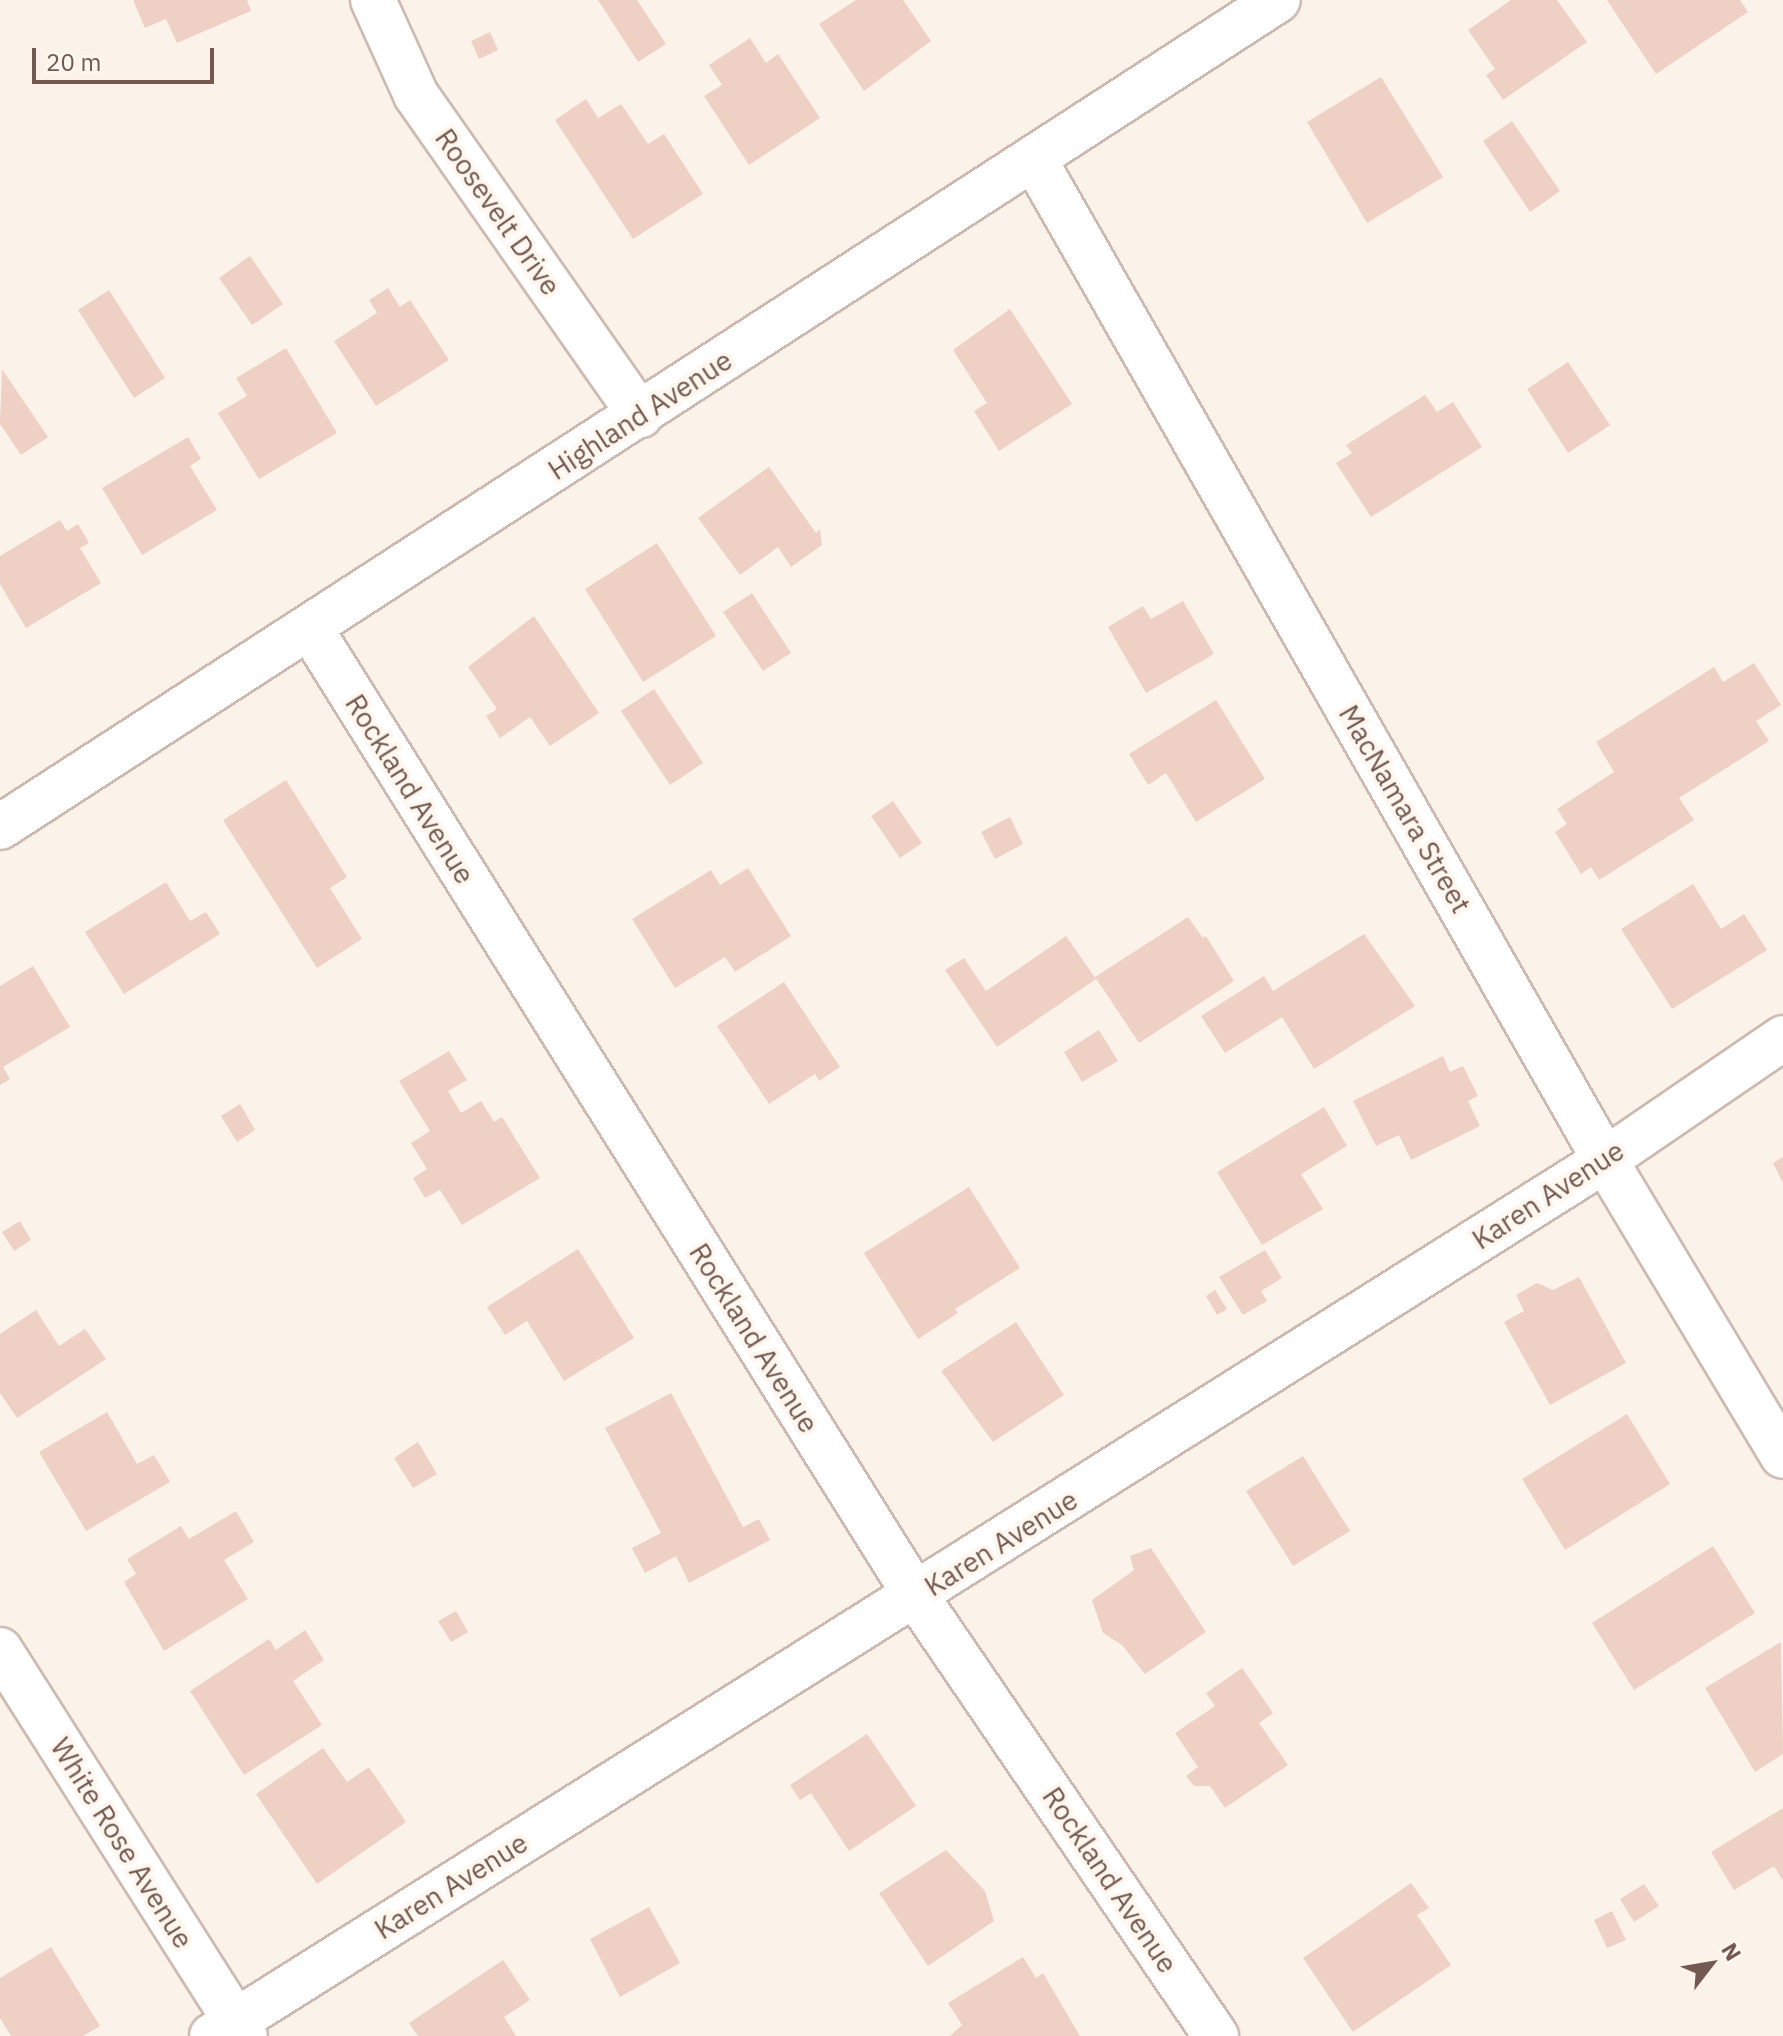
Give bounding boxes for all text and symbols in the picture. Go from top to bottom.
scale bar [36,32,218,82]
text: 20 m [46,46,101,78]
street label: Roosevelt Drive [428,122,568,302]
street label: Highland Avenue [542,343,738,487]
street label: Rockland Avenue [338,688,482,890]
street label: MacNamara Street [1332,699,1478,919]
street label: Karen Avenue [1466,1134,1630,1256]
street label: Rockland Avenue [682,1237,826,1439]
street label: Karen Avenue [918,1483,1084,1603]
street label: White Rose Avenue [44,1732,200,1954]
street label: Rockland Avenue [1035,1781,1185,1979]
street label: Karen Avenue [368,1826,534,1946]
north arrow [1671,1924,1751,2004]
text: N [1715,1937,1749,1966]

